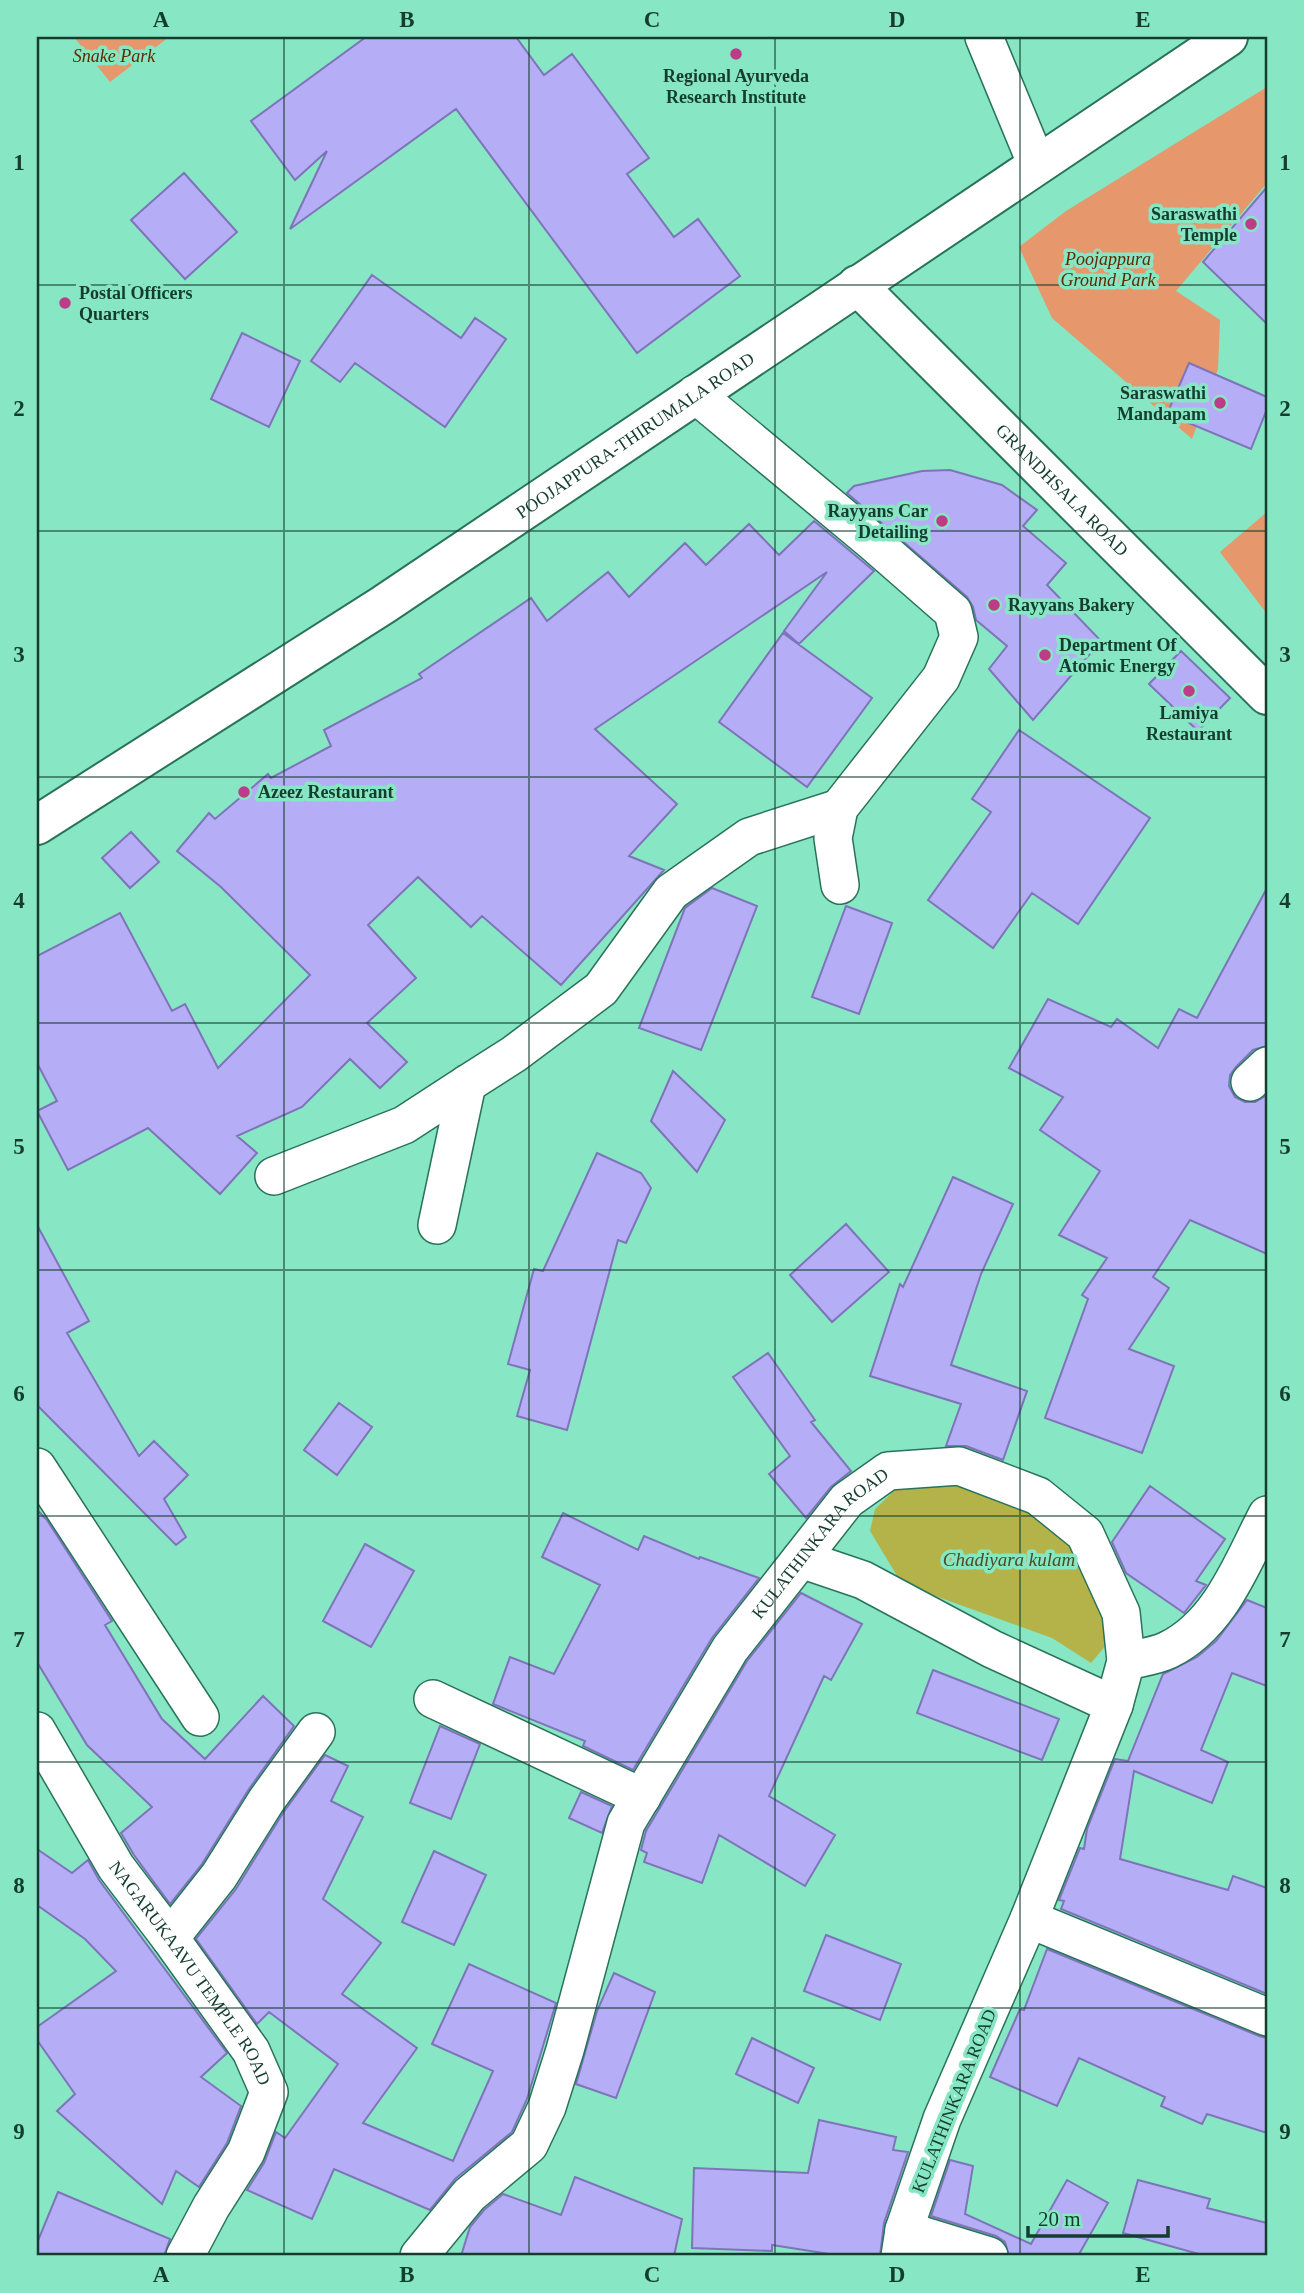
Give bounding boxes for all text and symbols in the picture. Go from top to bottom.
text: A [153,7,170,32]
text: B [399,7,415,32]
text: C [644,7,660,32]
text: D [889,7,905,32]
text: E [1135,7,1151,32]
park label: Snake Park [73,46,156,66]
marker: Regional Ayurveda Research Institute [728,46,744,62]
place label: Regional Ayurveda Research Institute [663,66,809,107]
text: 1 [13,150,25,175]
text: 1 [1279,150,1291,175]
place label: Saraswathi Temple [1151,204,1237,245]
marker: Saraswathi Temple [1243,216,1259,232]
park label: Poojappura Ground Park [1061,249,1156,290]
place label: Postal Officers Quarters [79,283,192,324]
marker: Postal Officers Quarters [57,295,73,311]
street label: POOJAPPURA-THIRUMALA ROAD [512,348,758,523]
place label: Saraswathi Mandapam [1117,383,1206,424]
marker: Saraswathi Mandapam [1212,395,1228,411]
text: 2 [13,396,25,421]
text: 2 [1279,396,1291,421]
street label: GRANDHSALA ROAD [992,420,1132,560]
place label: Rayyans Car Detailing [827,501,928,542]
marker: Rayyans Car Detailing [934,513,950,529]
place label: Rayyans Bakery [1008,595,1135,615]
marker: Rayyans Bakery [986,597,1002,613]
place label: Department Of Atomic Energy [1059,635,1177,676]
text: 3 [13,642,25,667]
text: 3 [1279,642,1291,667]
marker: Department Of Atomic Energy [1037,647,1053,663]
marker: Lamiya Restaurant [1181,683,1197,699]
place label: Lamiya Restaurant [1146,703,1232,744]
place label: Azeez Restaurant [258,782,393,802]
marker: Azeez Restaurant [236,784,252,800]
text: 4 [13,888,25,913]
text: 4 [1279,888,1291,913]
text: 5 [13,1134,25,1159]
text: 5 [1279,1134,1291,1159]
text: 6 [13,1381,25,1406]
text: 6 [1279,1381,1291,1406]
street label: KULATHINKARA ROAD [748,1464,892,1623]
water label: Chadiyara kulam [943,1549,1075,1570]
text: 7 [13,1627,25,1652]
text: 7 [1279,1627,1291,1652]
street label: NAGARUKAAVU TEMPLE ROAD [105,1857,275,2088]
text: 8 [13,1873,25,1898]
text: 8 [1279,1873,1291,1898]
street label: KULATHINKARA ROAD [908,2006,1000,2196]
text: 9 [13,2119,25,2144]
text: 9 [1279,2119,1291,2144]
scale bar [1028,2195,1168,2239]
text: 20 m [1038,2207,1081,2231]
text: A [153,2262,170,2287]
text: B [399,2262,415,2287]
text: C [644,2262,660,2287]
text: D [889,2262,905,2287]
text: E [1135,2262,1151,2287]

